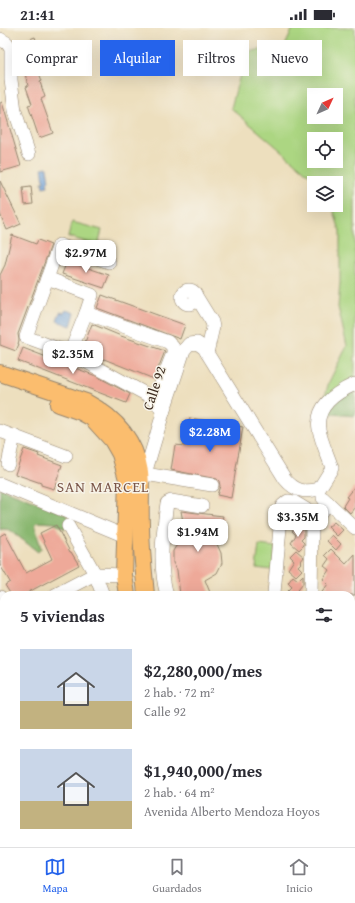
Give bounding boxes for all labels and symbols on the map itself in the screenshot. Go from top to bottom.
north arrow [307,88,343,124]
pin: $2.97M [53,240,119,274]
pin: $2.35M [40,341,106,375]
street label: Calle 92 [138,363,170,413]
pin: $2.28M [177,419,243,453]
district label: SAN MARCEL [57,476,149,497]
pin: $3.35M [265,504,331,538]
pin: $1.94M [165,519,231,553]

